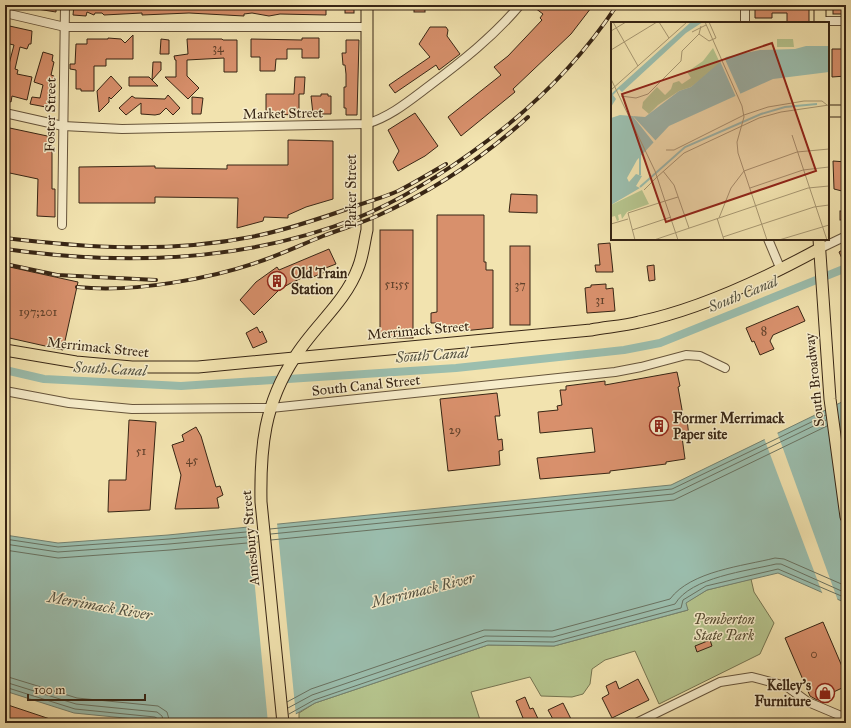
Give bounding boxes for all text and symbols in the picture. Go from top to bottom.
inset map [611,22,829,240]
house number: 34 [212,41,224,55]
street label: Foster Street [41,77,60,153]
street label: Market Street [243,104,323,123]
street label: Parker Street [343,154,360,228]
place label: Old Train Station [291,265,348,298]
building icon: Old Train Station [266,270,288,292]
water label: South Canal [705,271,782,316]
house number: 51;55 [385,277,410,291]
house number: 37 [514,278,526,292]
house number: 31 [595,293,605,307]
house number: 197;201 [19,305,57,319]
street label: Merrimack Street [366,318,470,343]
house number: 8 [761,324,767,338]
street label: South Broadway [801,332,828,428]
street label: Merrimack Street [46,334,150,361]
water label: South Canal [394,343,471,367]
water label: South Canal [72,358,149,380]
street label: South Canal Street [311,371,421,400]
place label: Former Merrimack Paper site [673,410,785,444]
building icon: Former Merrimack Paper site [648,415,670,437]
house number: 29 [449,423,461,437]
house number: 51 [136,444,146,458]
house number: 45 [186,453,199,467]
street label: Amesbury Street [238,489,263,587]
water label: Merrimack River [368,568,477,612]
water label: Merrimack River [44,588,154,624]
park label: Pemberton State Park [693,611,755,644]
house number: 0 [811,647,818,661]
scale bar [28,676,145,702]
place label: Kelley's Furniture [755,677,811,710]
shop icon: Kelley's Furniture [814,682,836,704]
text: 100 m [34,683,65,697]

